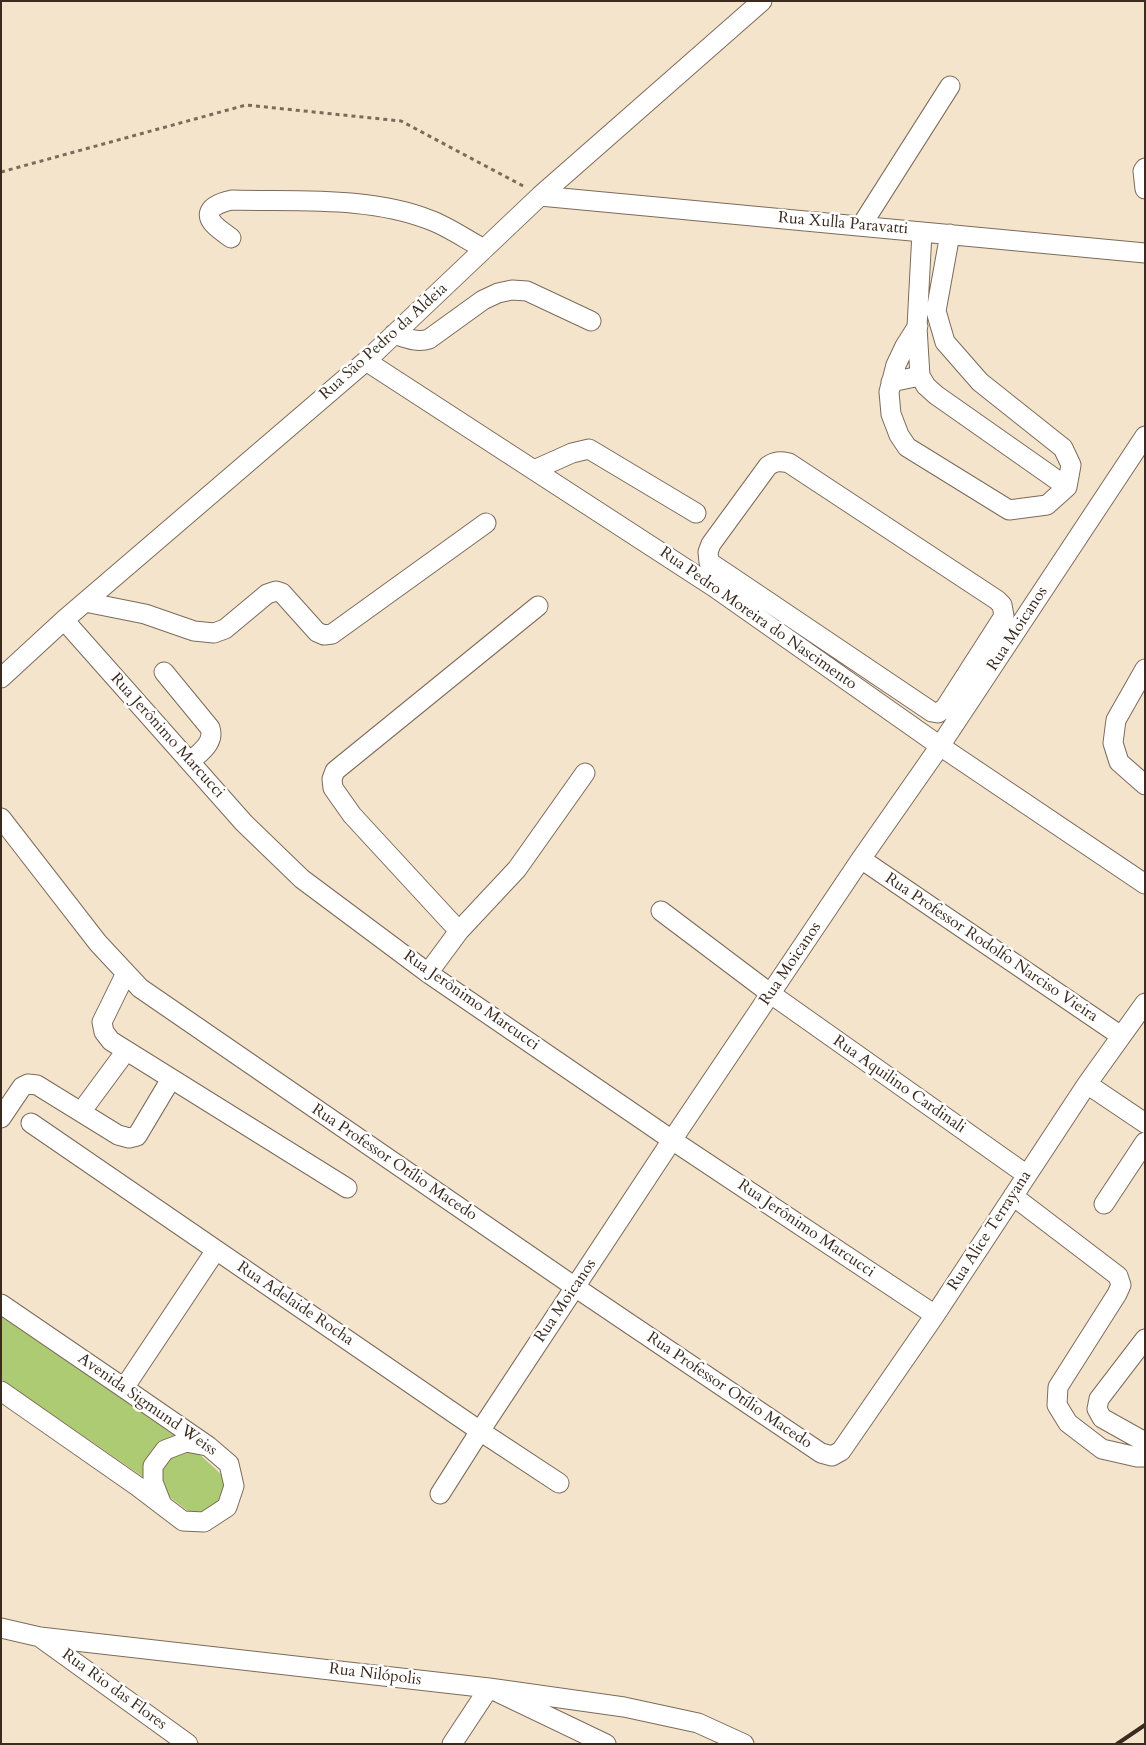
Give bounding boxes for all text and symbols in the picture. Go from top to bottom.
street label: Rua Xulla Paravatti [777,209,909,239]
street label: Rua São Pedro da Aldeia [316,280,452,404]
street label: Rua Pedro Moreira do Nascimento [656,543,860,695]
street label: Rua Moicanos [984,583,1052,675]
street label: Rua Jerônimo Marcucci [106,670,228,802]
street label: Rua Professor Rodolfo Narciso Vieira [881,869,1101,1027]
street label: Rua Moicanos [756,919,826,1009]
street label: Rua Jerônimo Marcucci [399,947,543,1055]
street label: Rua Aquilino Cardinali [829,1032,969,1138]
street label: Rua Professor Otílio Macedo [308,1100,480,1226]
street label: Rua Alice Terrayana [944,1168,1036,1294]
street label: Rua Jerônimo Marcucci [734,1176,878,1282]
street label: Rua Moicanos [531,1256,601,1346]
street label: Rua Adelaide Rocha [233,1258,357,1350]
street label: Rua Professor Otílio Macedo [643,1328,815,1454]
street label: Avenida Sigmund Weiss [74,1350,220,1460]
street label: Rua Rio das Flores [58,1646,170,1734]
street label: Rua Nilópolis [328,1660,422,1690]

